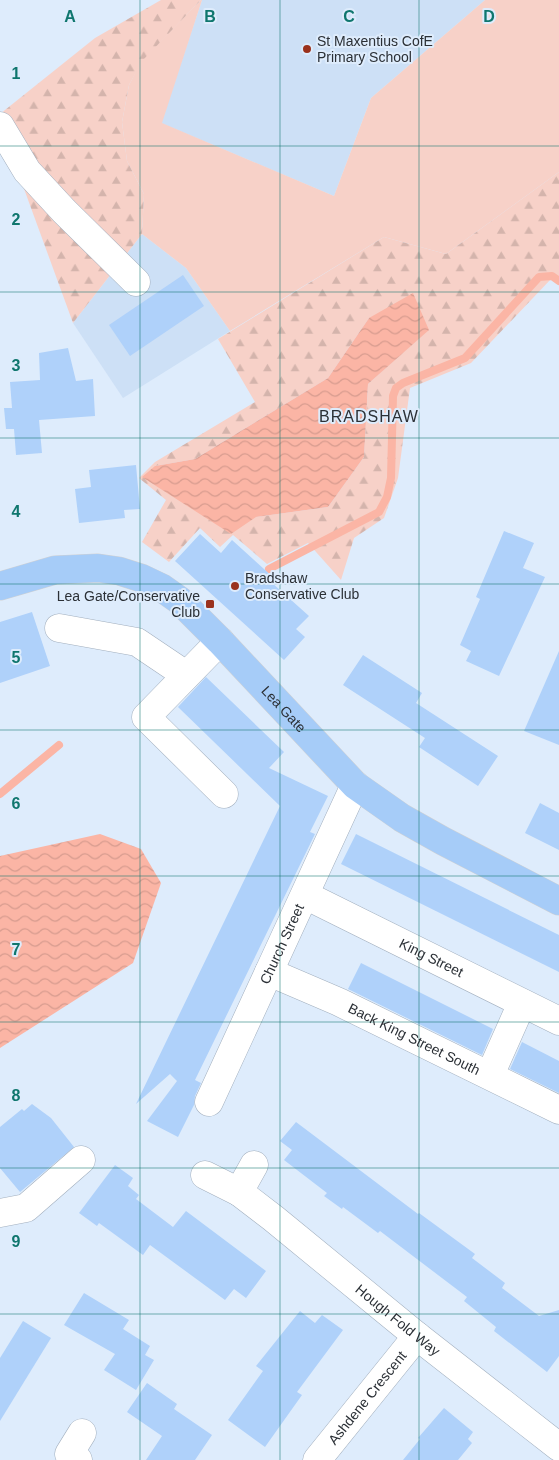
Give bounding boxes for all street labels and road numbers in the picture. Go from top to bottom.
street label: Lea Gate [258,683,310,736]
street label: Church Street [256,901,307,987]
street label: King Street [397,935,466,980]
street label: Back King Street South [346,1000,483,1078]
street label: Hough Fold Way [352,1281,443,1359]
street label: Ashdene Crescent [325,1348,410,1448]

